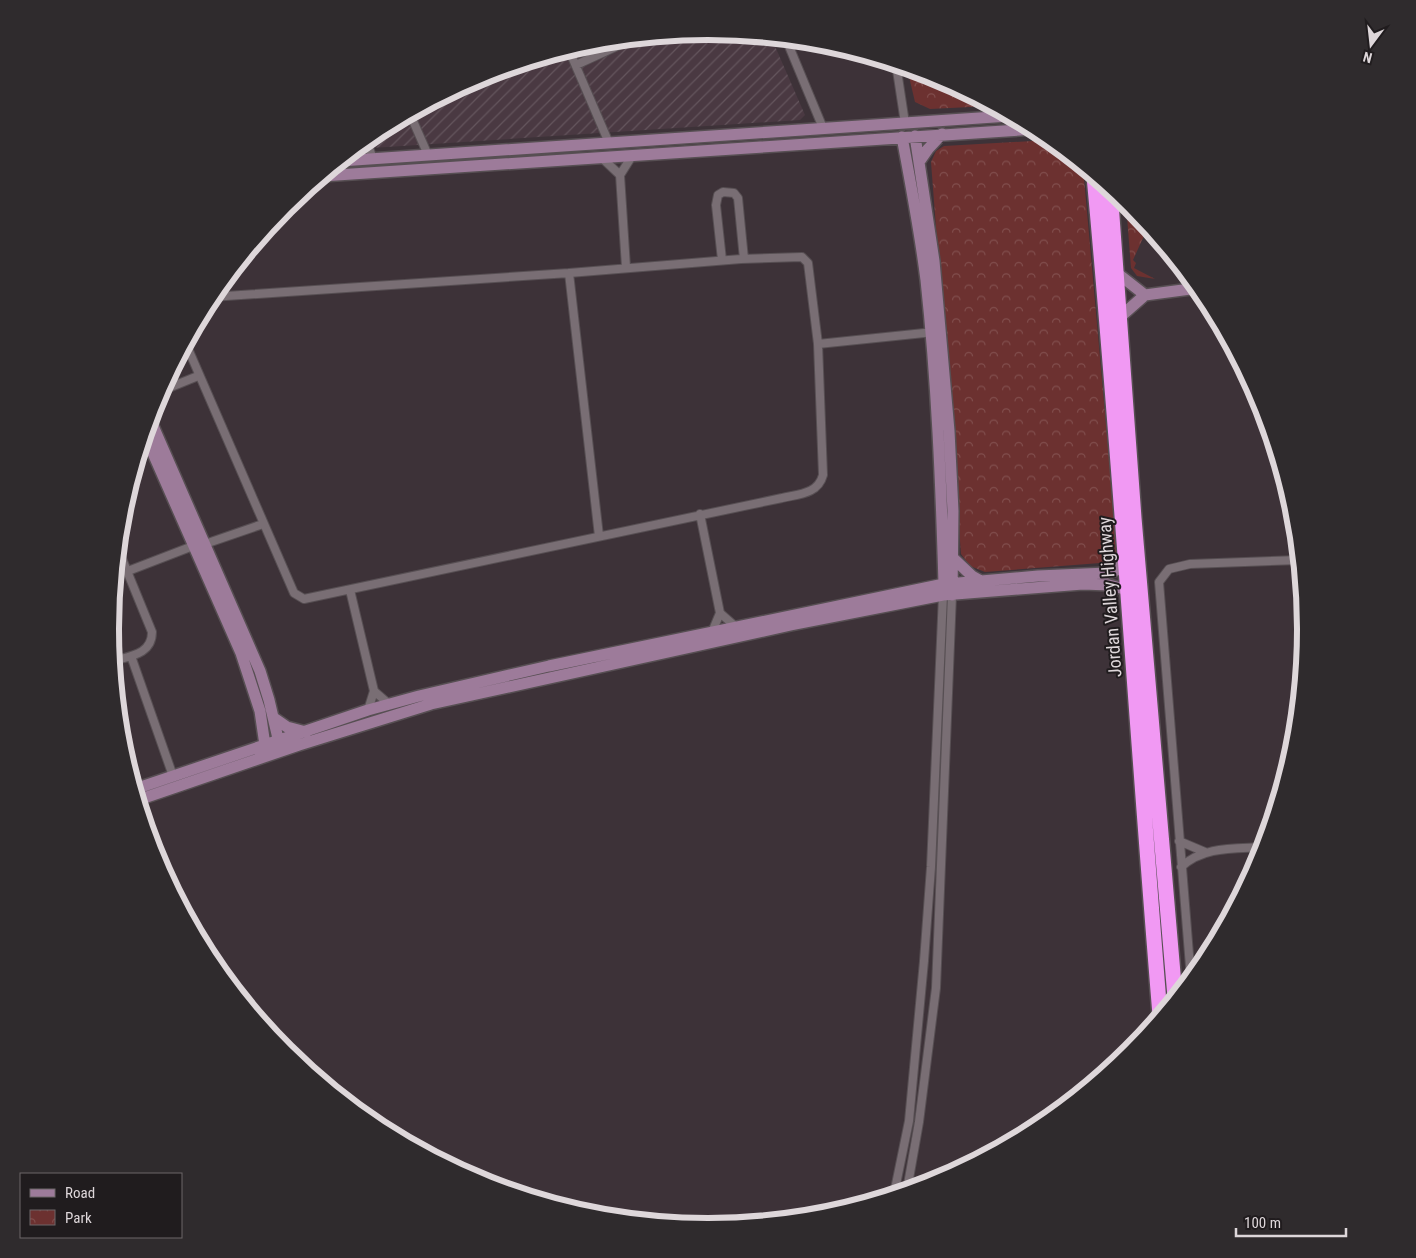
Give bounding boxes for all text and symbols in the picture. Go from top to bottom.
north arrow [1346,20,1396,70]
text: N [1361,49,1374,66]
street label: Jordan Valley Highway [1093,516,1126,678]
legend [20,1173,182,1238]
text: Road [65,1184,95,1202]
scale bar [1236,1206,1346,1238]
text: Park [65,1209,92,1227]
text: 100 m [1244,1214,1281,1232]

